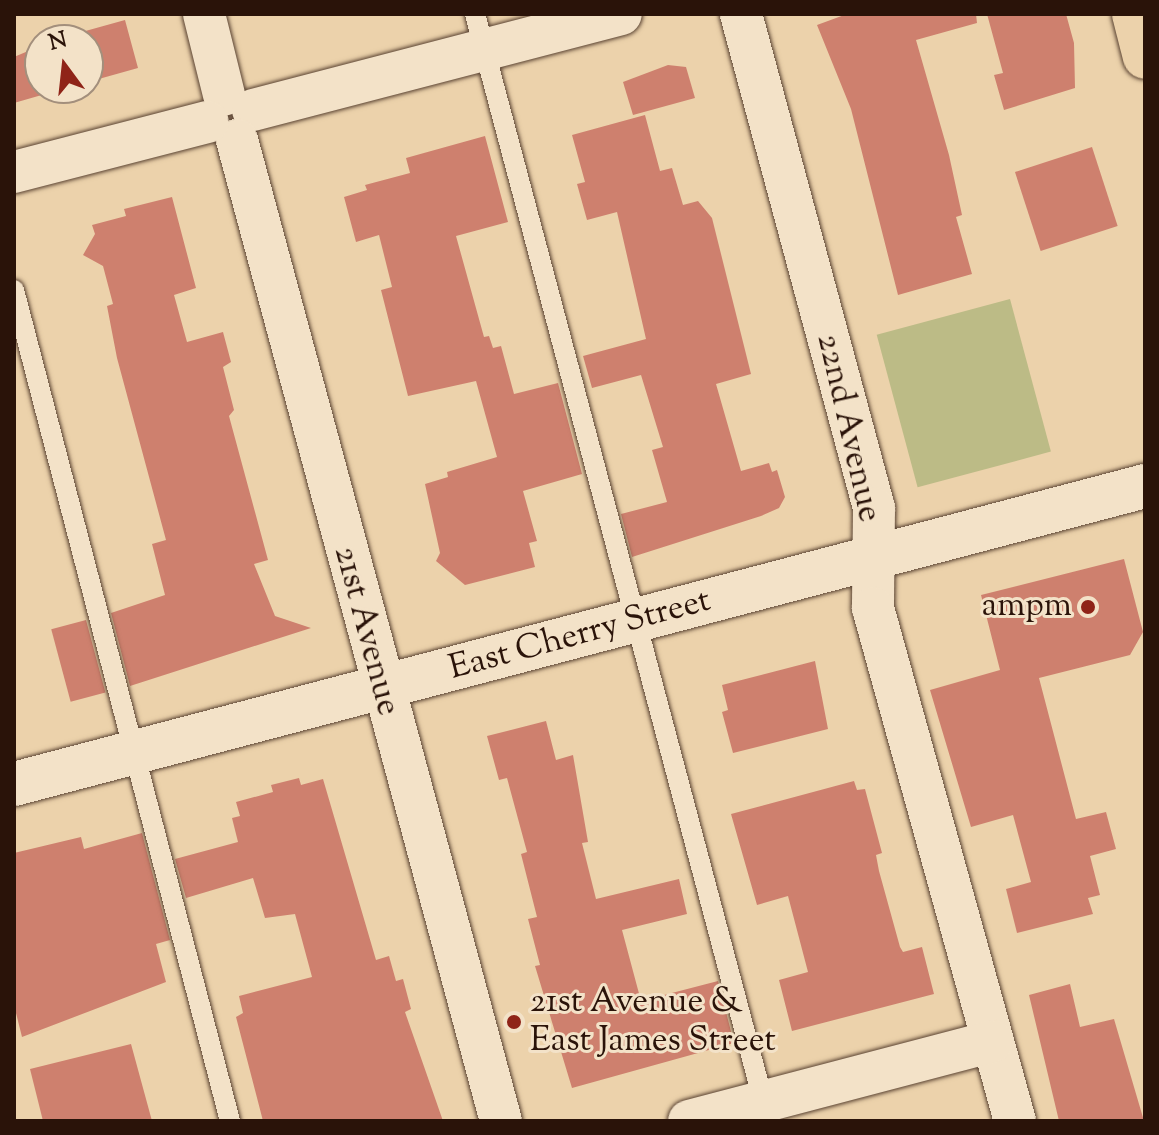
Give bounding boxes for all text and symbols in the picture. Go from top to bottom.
north arrow [24,24,104,104]
text: N [46,25,71,60]
street label: 22nd Avenue [807,330,889,526]
street label: 21st Avenue [324,542,408,720]
street label: East Cherry Street [445,581,715,689]
place label: ampm [982,587,1072,627]
marker: ampm [1079,598,1097,616]
place label: 21st Avenue & East James Street [530,982,776,1062]
marker: 21st Avenue & East James Street [505,1013,523,1031]

